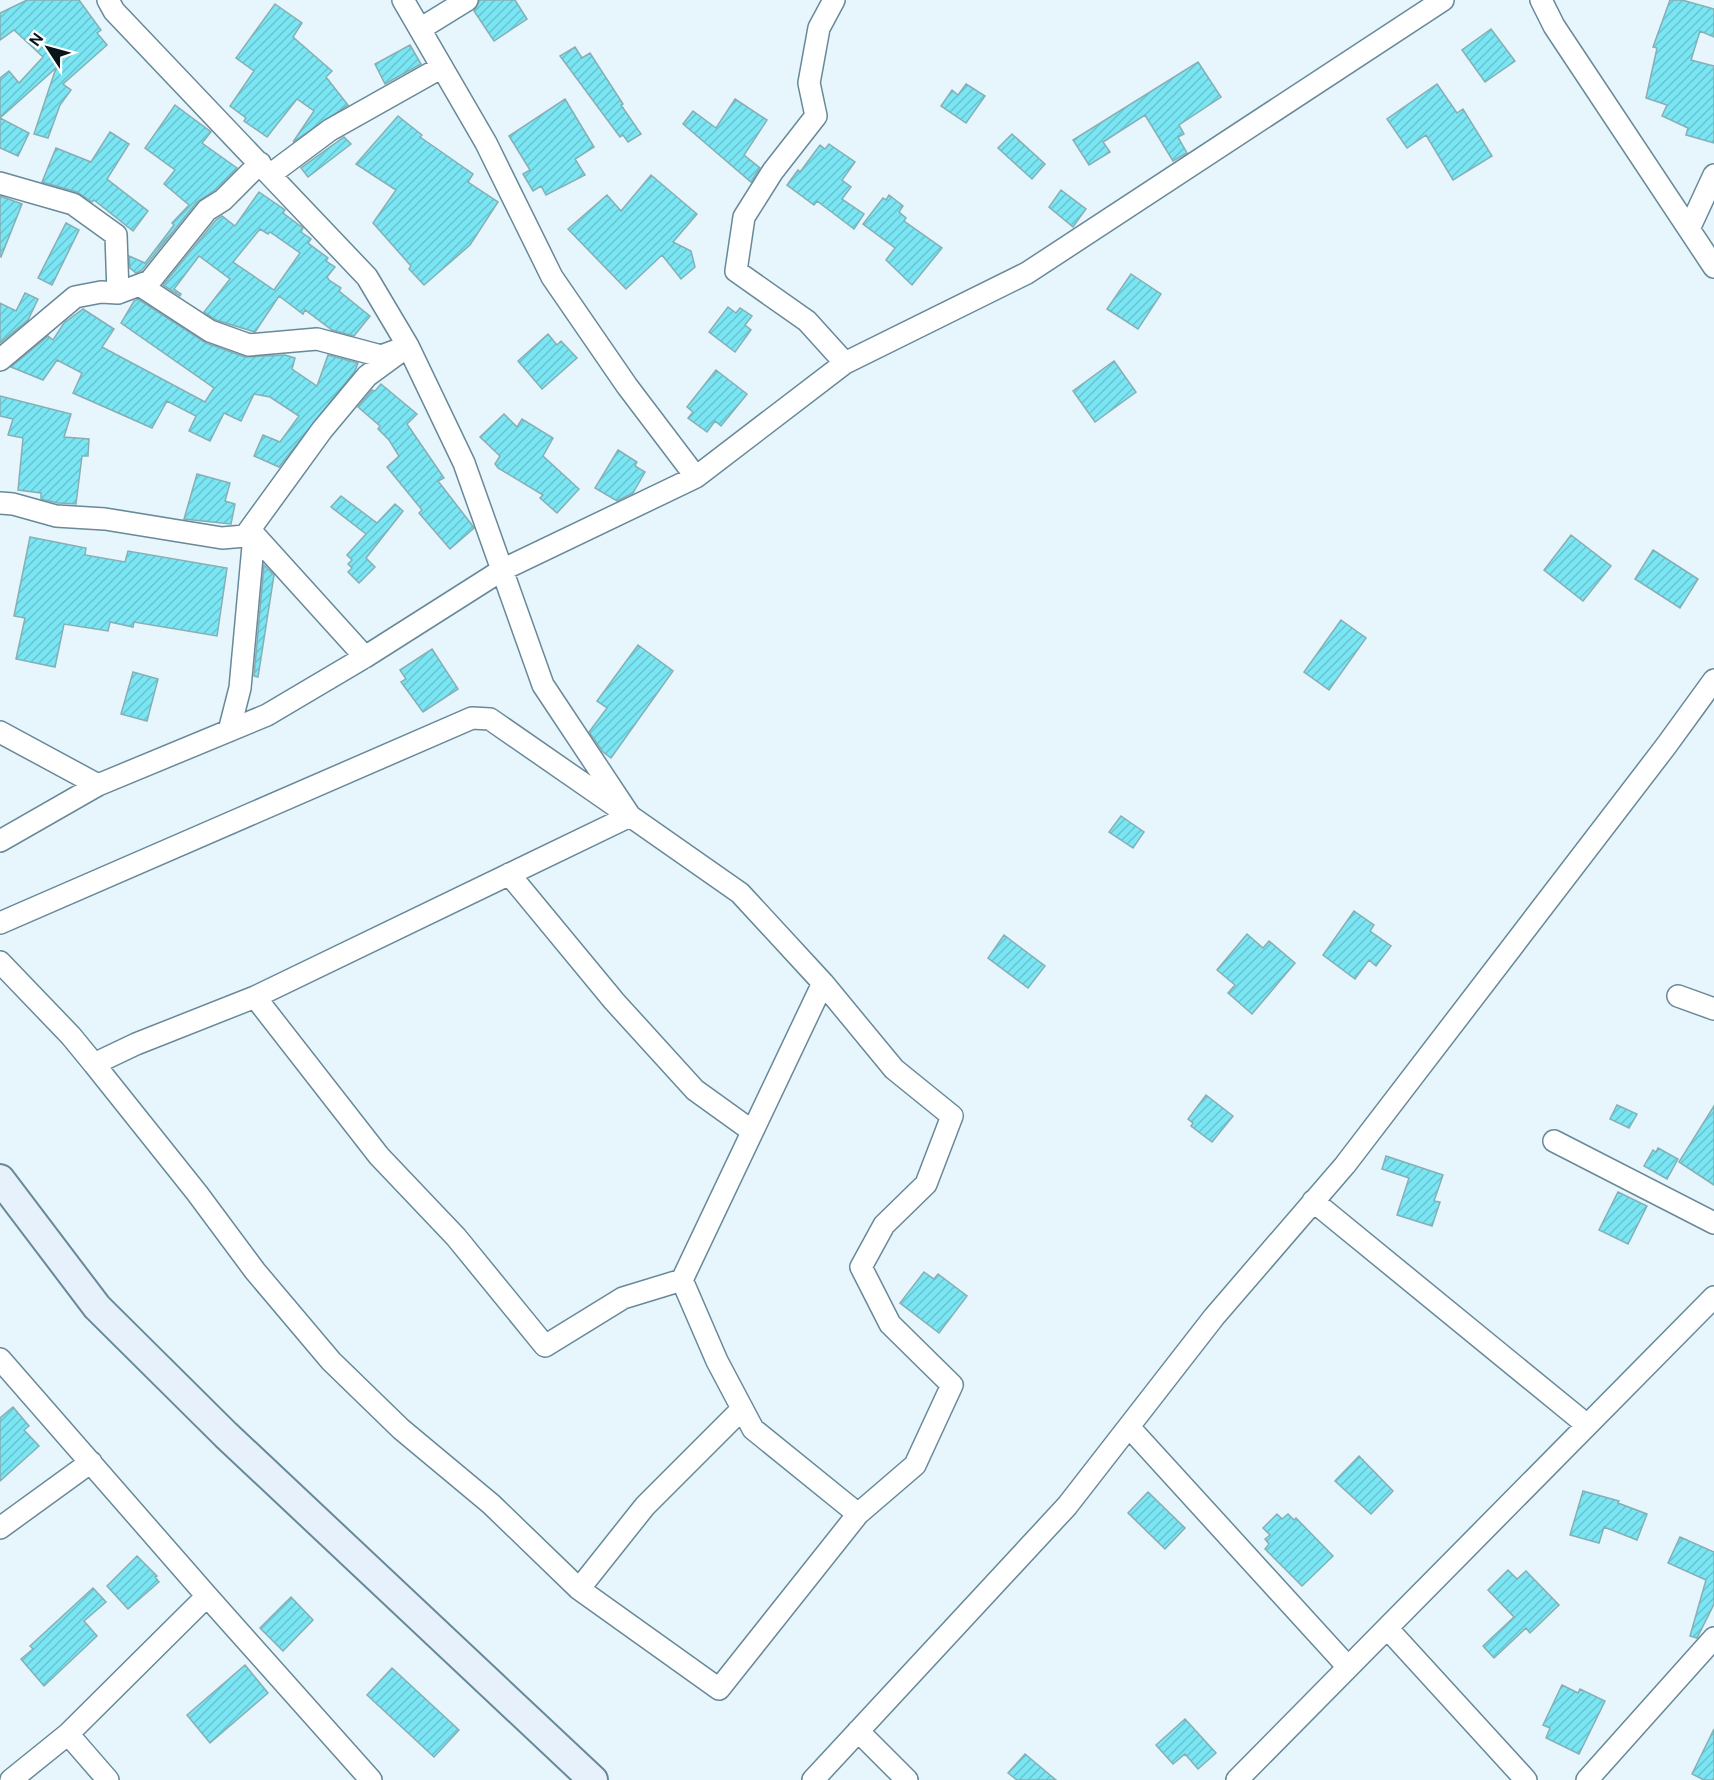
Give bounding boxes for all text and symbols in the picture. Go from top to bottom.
north arrow [18,18,78,78]
text: N [24,29,48,50]

